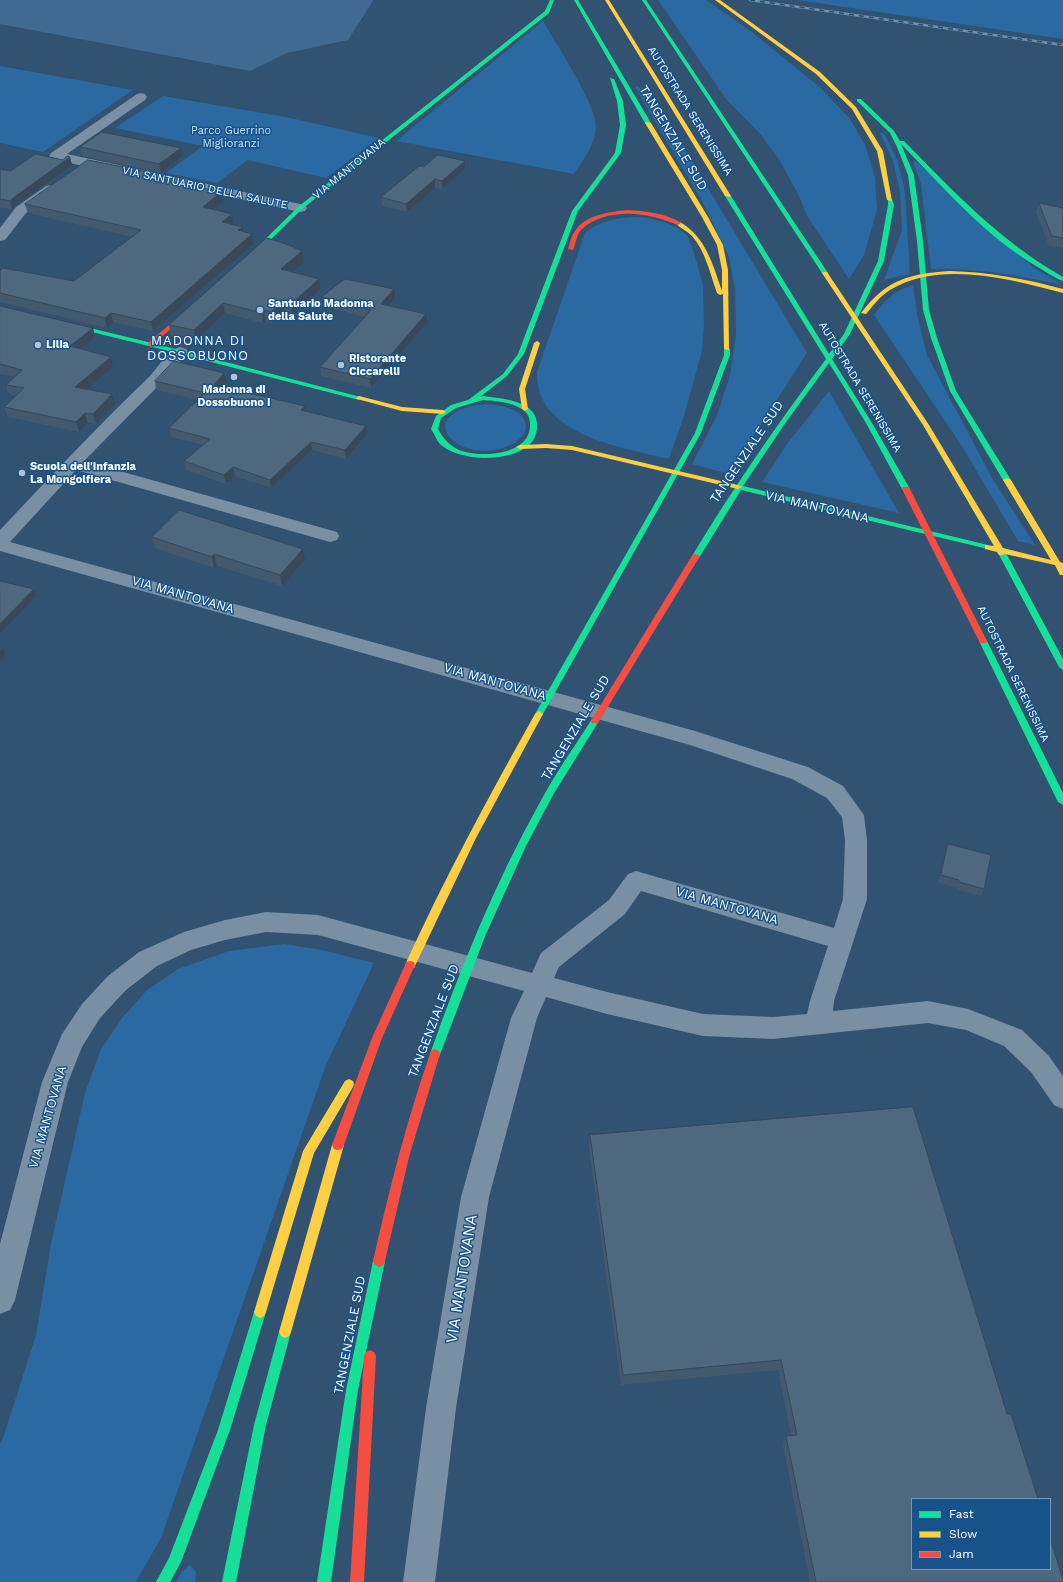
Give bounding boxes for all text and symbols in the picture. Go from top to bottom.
street label: AUTOSTRADA SERENISSIMA [645,44,735,178]
street label: TANGENZIALE SUD [635,83,711,193]
park label: Parco Guerrino Miglioranzi [191,124,271,150]
street label: VIA MANTOVANA [310,136,388,202]
street label: VIA SANTUARIO DELLA SALUTE [121,164,289,212]
place label: Santuario Madonna della Salute [268,297,374,323]
marker: Santuario Madonna della Salute [255,305,265,315]
street label: AUTOSTRADA SERENISSIMA [816,319,904,455]
district label: MADONNA DI DOSSOBUONO [147,333,249,364]
place label: Lilia [46,338,69,352]
marker: Lilia [33,340,43,350]
place label: Ristorante Ciccarelli [349,352,406,378]
marker: Ristorante Ciccarelli [336,360,346,370]
marker: Madonna di Dossobuono I [229,372,239,382]
place label: Madonna di Dossobuono I [197,383,271,409]
street label: TANGENZIALE SUD [707,398,787,506]
place label: Scuola dell'Infanzia La Mongolfiera [30,460,136,486]
marker: Scuola dell'Infanzia La Mongolfiera [17,468,27,478]
street label: VIA MANTOVANA [764,487,870,527]
street label: VIA MANTOVANA [130,573,236,617]
street label: AUTOSTRADA SERENISSIMA [974,604,1052,744]
street label: VIA MANTOVANA [442,660,548,704]
street label: TANGENZIALE SUD [538,673,614,783]
street label: VIA MANTOVANA [674,884,780,928]
street label: TANGENZIALE SUD [405,962,463,1080]
street label: VIA MANTOVANA [26,1064,70,1170]
street label: VIA MANTOVANA [442,1213,482,1345]
street label: TANGENZIALE SUD [331,1275,369,1395]
legend [911,1498,1051,1570]
text: Fast [949,1507,974,1521]
text: Slow [949,1527,977,1541]
text: Jam [949,1547,974,1561]

